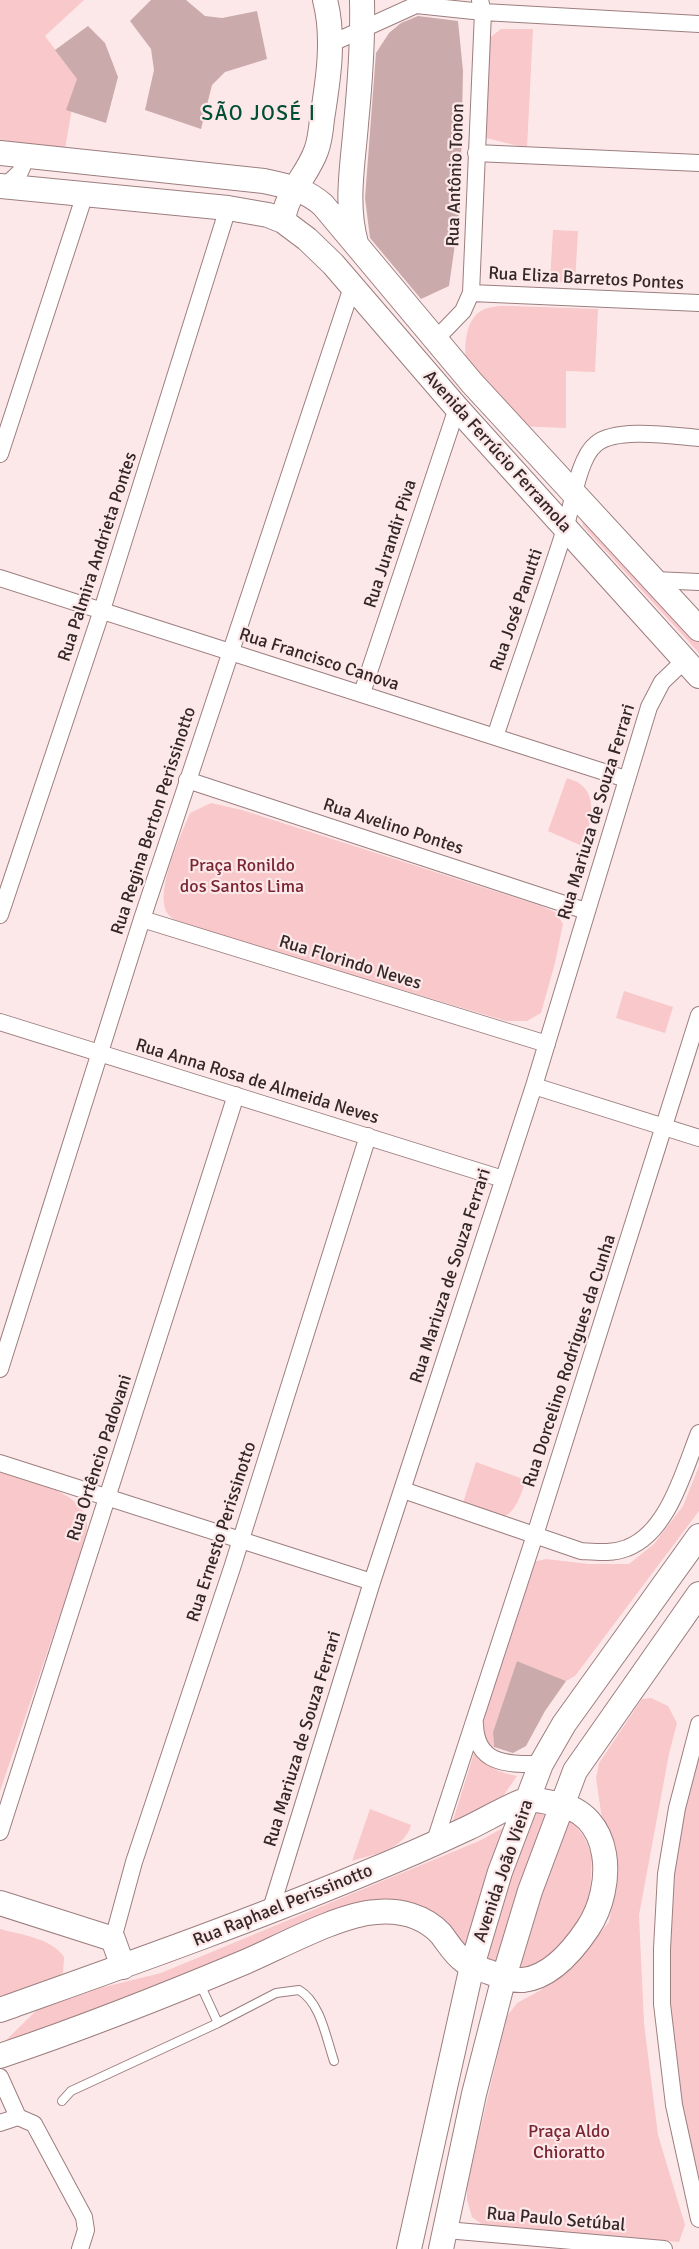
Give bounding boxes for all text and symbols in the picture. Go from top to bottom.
district label: SÃO JOSÉ I [201,101,317,127]
street label: Rua Antônio Tonon [443,103,469,247]
street label: Rua Eliza Barretos Pontes [488,263,684,295]
street label: Avenida Ferrúcio Ferramola [418,366,576,538]
street label: Rua Palmira Andrieta Pontes [54,450,142,664]
street label: Rua Jurandir Piva [360,477,422,611]
street label: Rua José Panutti [486,546,548,674]
street label: Rua Francisco Canova [236,624,402,696]
street label: Rua Mariuza de Souza Ferrari [554,701,640,923]
street label: Rua Regina Berton Perissinotto [107,704,201,938]
street label: Rua Avelino Pontes [320,794,466,860]
park label: Praça Ronildo dos Santos Lima [180,855,304,898]
street label: Rua Florindo Neves [276,931,424,995]
street label: Rua Anna Rosa de Almeida Neves [133,1035,381,1129]
street label: Rua Mariuza de Souza Ferrari [406,1166,496,1386]
street label: Rua Dorcelino Rodrigues da Cunha [519,1232,621,1490]
street label: Rua Ortêncio Padovani [63,1372,137,1544]
street label: Rua Ernesto Perissinotto [183,1439,261,1625]
street label: Rua Mariuza de Souza Ferrari [260,1628,346,1850]
street label: Avenida João Vieira [469,1797,539,1945]
street label: Rua Raphael Perissinotto [190,1860,376,1952]
park label: Praça Aldo Chioratto [528,2121,610,2164]
street label: Rua Paulo Setúbal [486,2203,626,2237]

